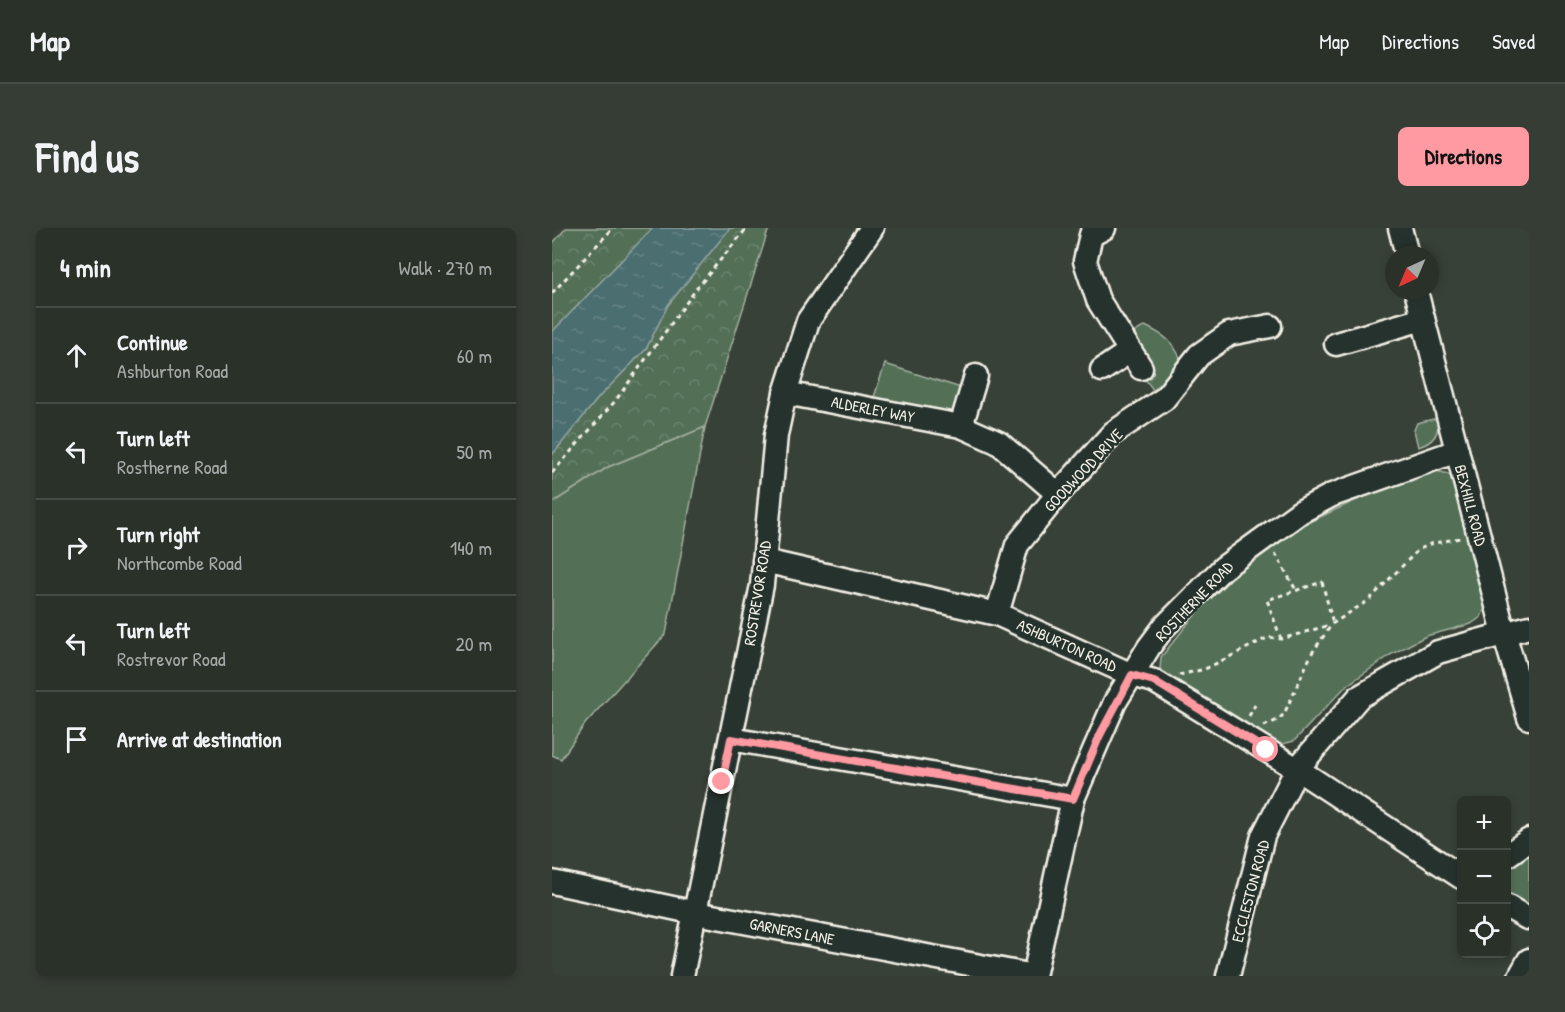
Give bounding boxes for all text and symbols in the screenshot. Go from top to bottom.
text: Map [30,22,70,60]
text: Map [1319,27,1349,56]
text: Directions [1382,27,1459,56]
text: Saved [1492,27,1535,56]
button: Directions [1398,127,1529,186]
text: Find us [36,128,139,185]
north arrow [1385,246,1439,300]
text: 4 min [60,250,111,285]
text: Walk · 270 m [399,254,492,281]
text: Continue [117,327,188,357]
icon: ahead [60,339,93,372]
text: 60 m [457,342,492,369]
text: Ashburton Road [117,357,228,384]
street label: ALDERLEY WAY [830,390,916,428]
text: Turn left [117,423,190,453]
street label: GOODWOOD DRIVE [1039,423,1127,517]
icon: left [60,435,93,468]
text: 50 m [456,438,492,465]
text: Rostherne Road [117,453,227,480]
street label: BEXHILL ROAD [1450,462,1492,548]
text: Turn right [117,519,200,549]
icon: right [60,531,93,564]
text: 140 m [450,534,492,561]
street label: ROSTREVOR ROAD [738,539,776,647]
text: Northcombe Road [117,549,242,576]
street label: ROSTHERNE ROAD [1150,556,1238,646]
street label: ASHBURTON ROAD [1014,613,1121,677]
text: Turn left [117,615,190,645]
icon: left [60,627,93,660]
text: 20 m [455,630,492,657]
text: Rostrevor Road [117,645,226,672]
icon: arrive [60,723,93,756]
text: Arrive at destination [117,724,282,754]
route start [1252,736,1278,762]
route end [708,768,734,794]
map controls [1457,796,1511,958]
button: + [1457,796,1511,850]
street label: ECCLESTON ROAD [1226,837,1274,945]
button: − [1457,850,1511,904]
button: locate [1457,904,1511,958]
street label: GARNERS LANE [748,912,836,950]

